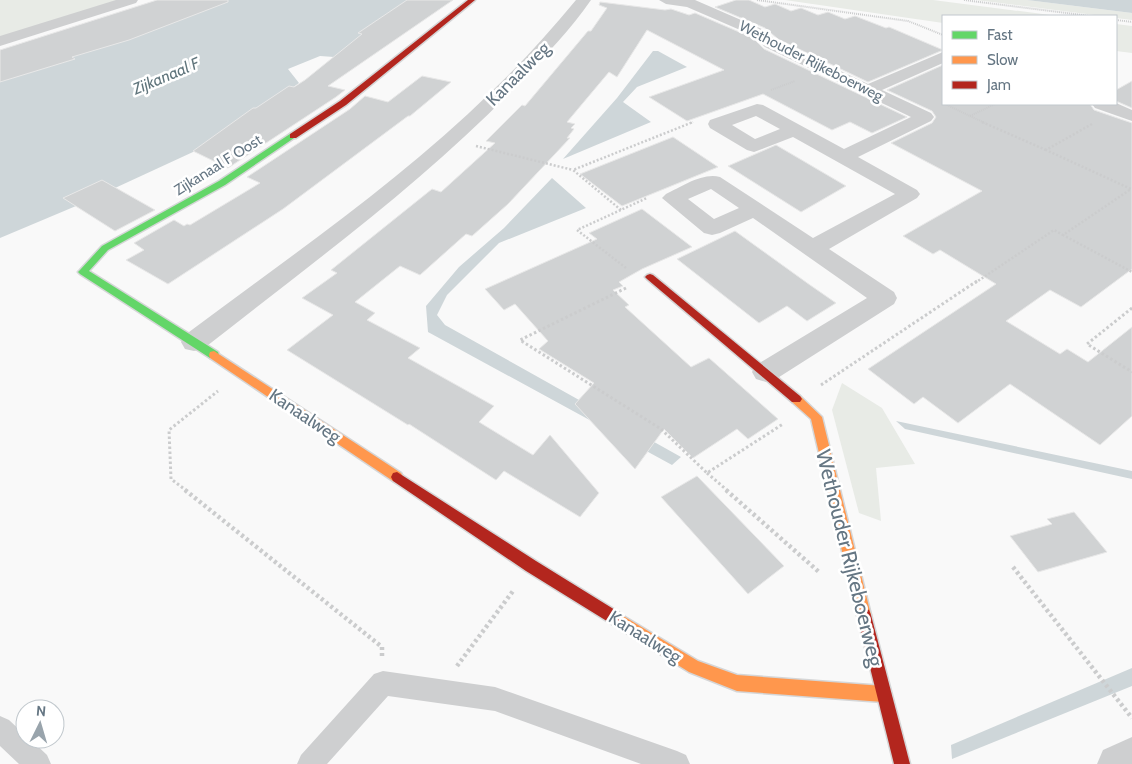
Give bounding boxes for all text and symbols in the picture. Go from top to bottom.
legend [942,15,1117,105]
street label: Wethouder Rijkeboerweg [736,17,886,105]
text: Fast [987,26,1012,44]
street label: Kanaalweg [481,37,555,111]
text: Slow [987,51,1018,69]
water label: Zijkanaal F [129,53,203,99]
text: Jam [986,76,1011,94]
street label: Zijkanaal F Oost [171,131,265,199]
street label: Kanaalweg [265,384,346,448]
street label: Wethouder Rijkeboerweg [810,447,889,670]
street label: Kanaalweg [605,606,686,668]
north arrow [15,699,65,749]
text: N [35,702,47,720]

